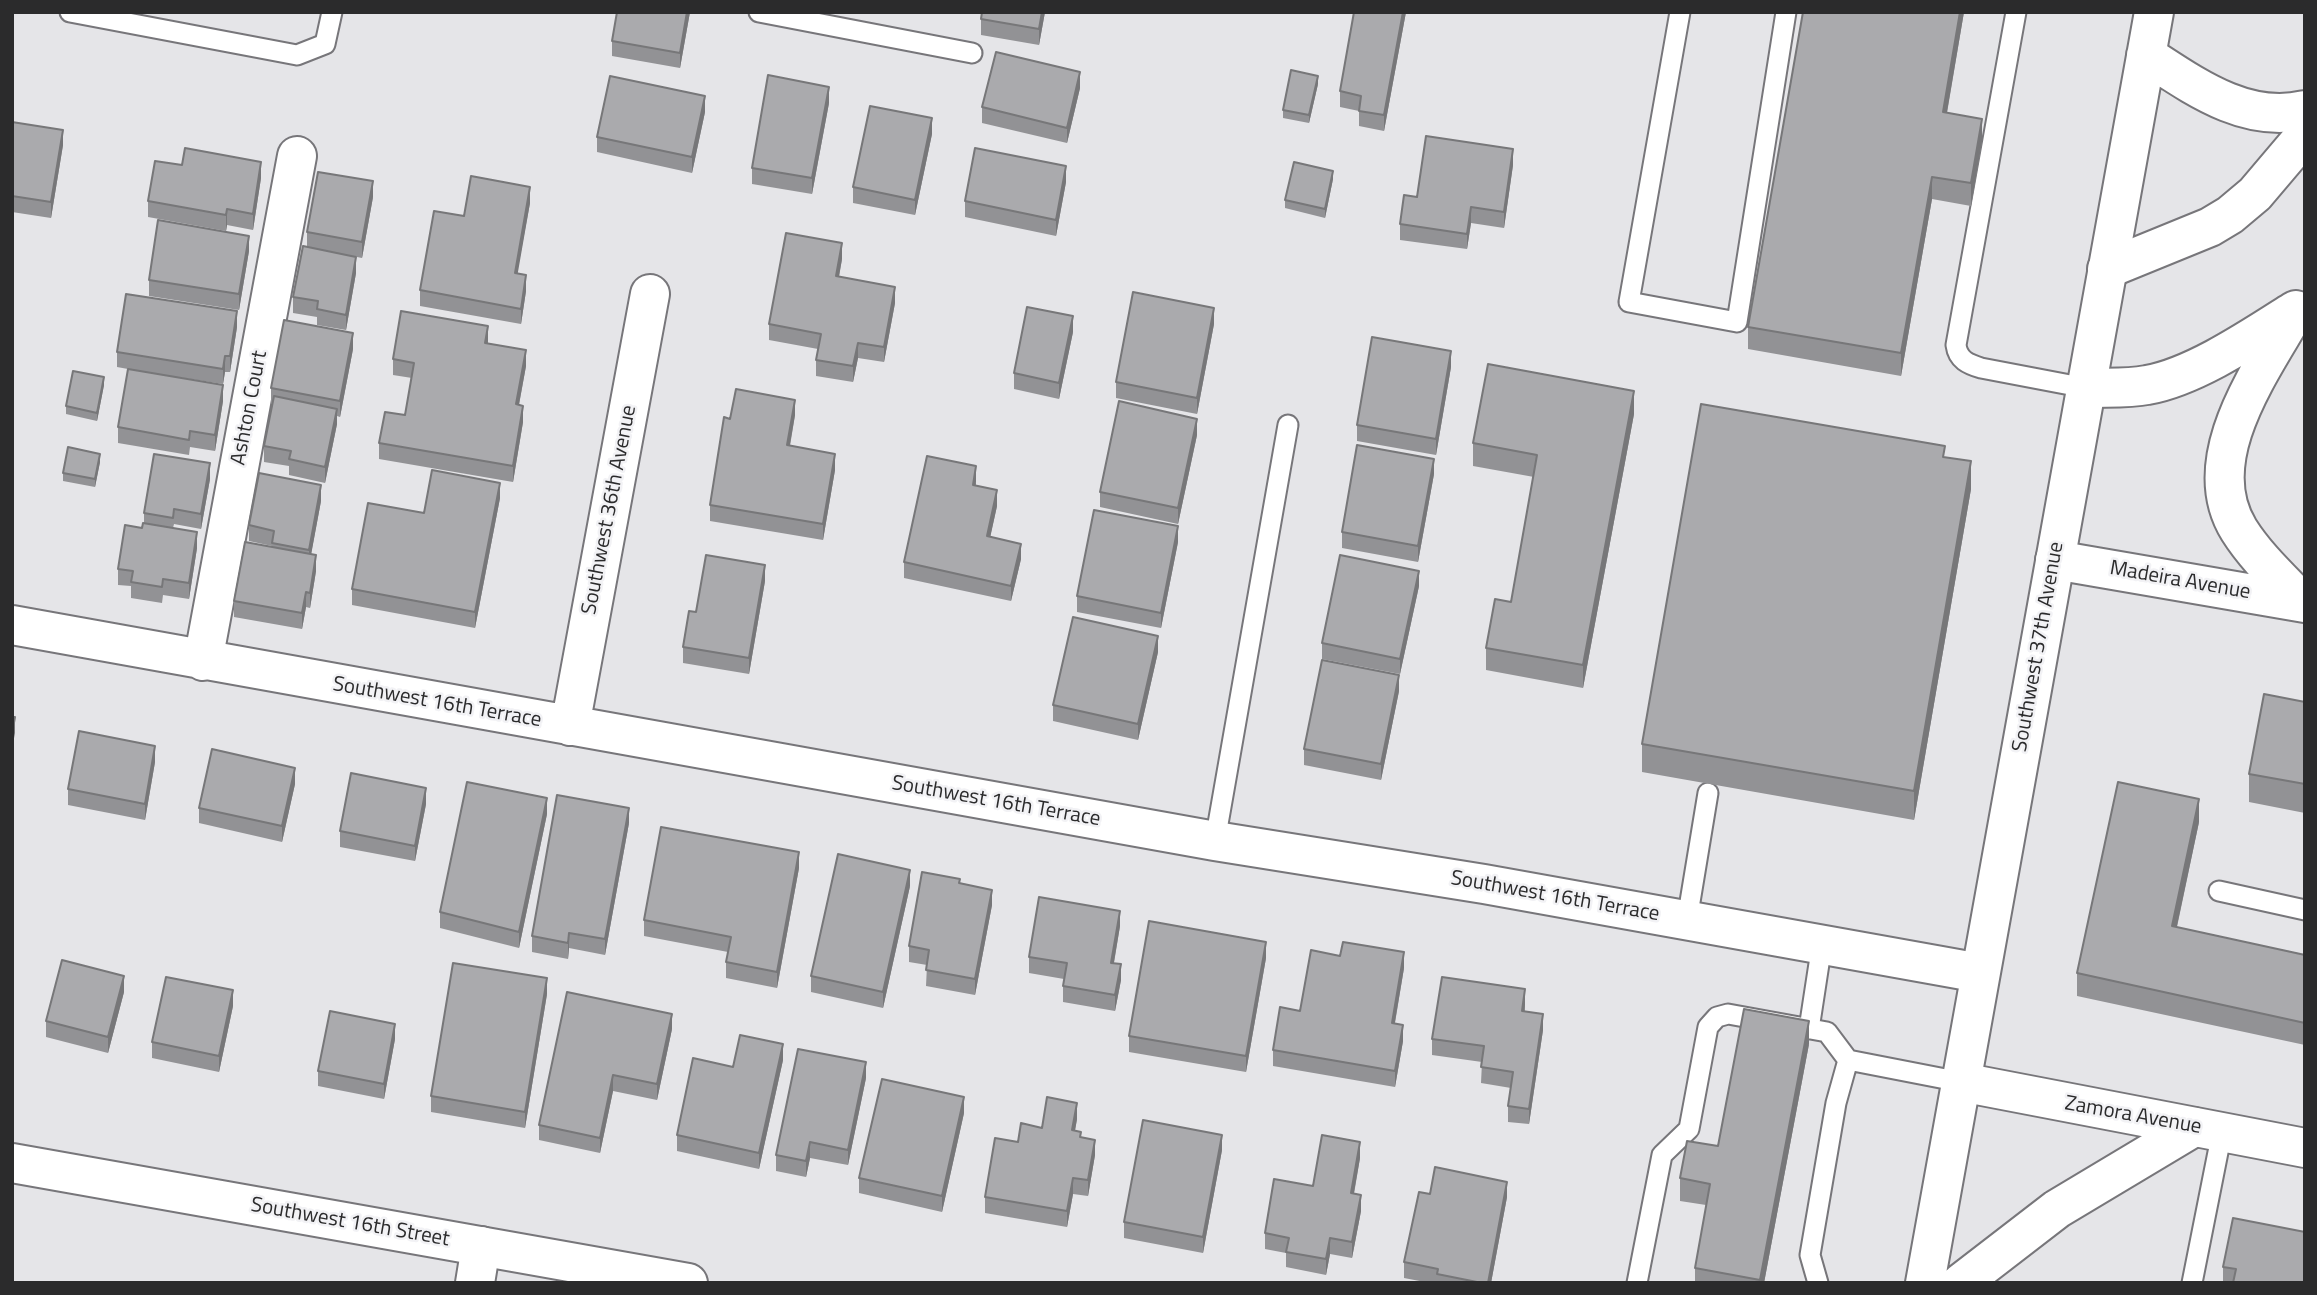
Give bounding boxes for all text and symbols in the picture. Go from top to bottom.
street label: Ashton Court [227,349,273,467]
street label: Southwest 36th Avenue [577,403,643,617]
street label: Southwest 37th Avenue [2008,540,2070,754]
street label: Madeira Avenue [2108,556,2252,606]
street label: Southwest 16th Terrace [331,672,543,734]
street label: Southwest 16th Terrace [890,771,1102,833]
street label: Southwest 16th Terrace [1449,866,1661,928]
street label: Zamora Avenue [2063,1092,2203,1140]
street label: Southwest 16th Street [249,1193,451,1253]

